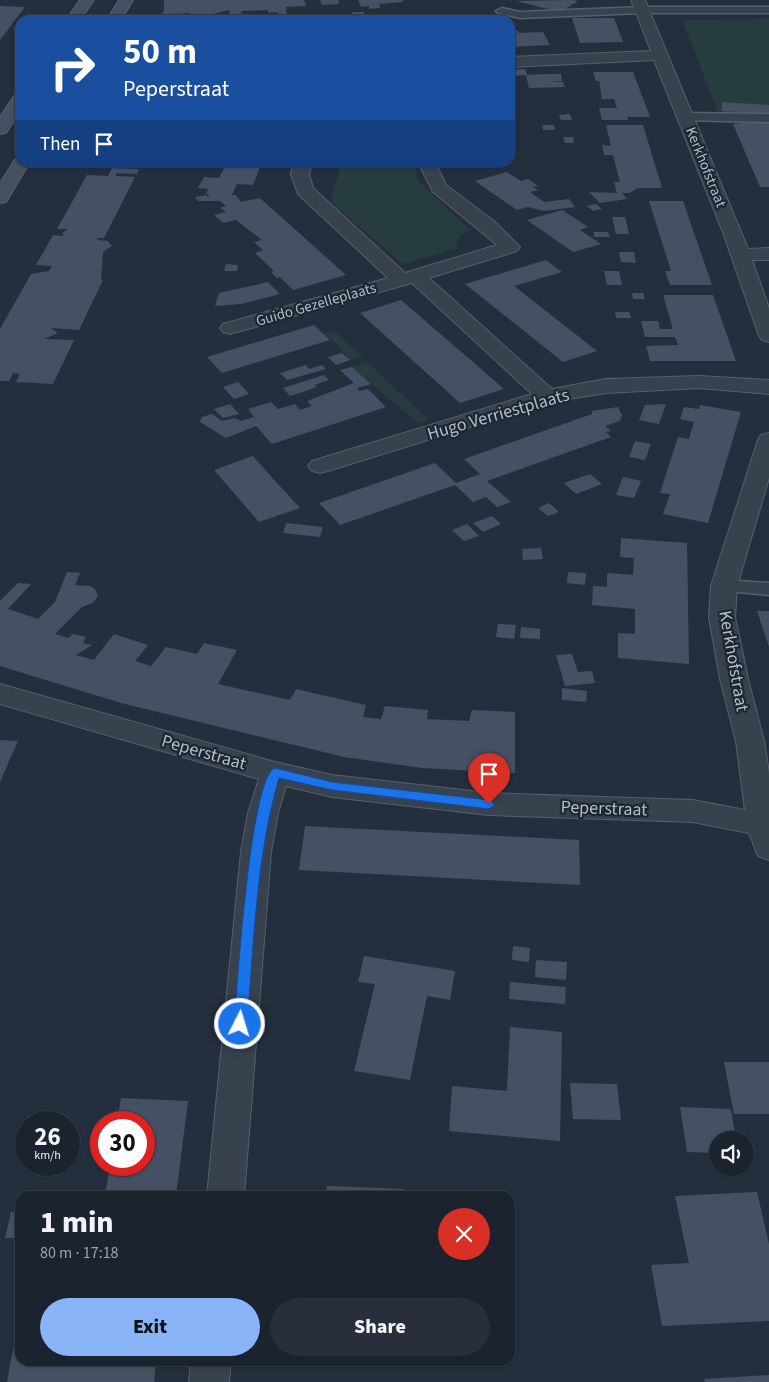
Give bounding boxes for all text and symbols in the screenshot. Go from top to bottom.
text: 50 m [123,27,197,77]
icon: right [40,35,105,100]
text: Peperstraat [123,73,229,105]
street label: Kerkhofstraat [680,124,731,211]
icon: arrive [90,130,118,158]
text: Then [40,131,80,158]
street label: Guido Gezelleplaats [254,277,379,332]
street label: Hugo Verriestplaats [424,382,572,447]
street label: Kerkhofstraat [712,609,755,714]
street label: Peperstraat [159,728,249,776]
pin [468,753,510,804]
icon: arrive [475,760,503,788]
street label: Peperstraat [560,794,648,823]
position arrow [213,997,265,1049]
speed limit sign: 30 [90,1111,155,1176]
text: 26 [34,1119,61,1155]
map controls [709,1131,754,1176]
button: sound [709,1131,754,1176]
text: km/h [34,1147,61,1164]
text: 1 min [40,1201,114,1244]
button: close [438,1208,490,1260]
text: 80 m · 17:18 [40,1242,119,1264]
button: Exit [40,1298,260,1356]
button: Share [270,1298,490,1356]

